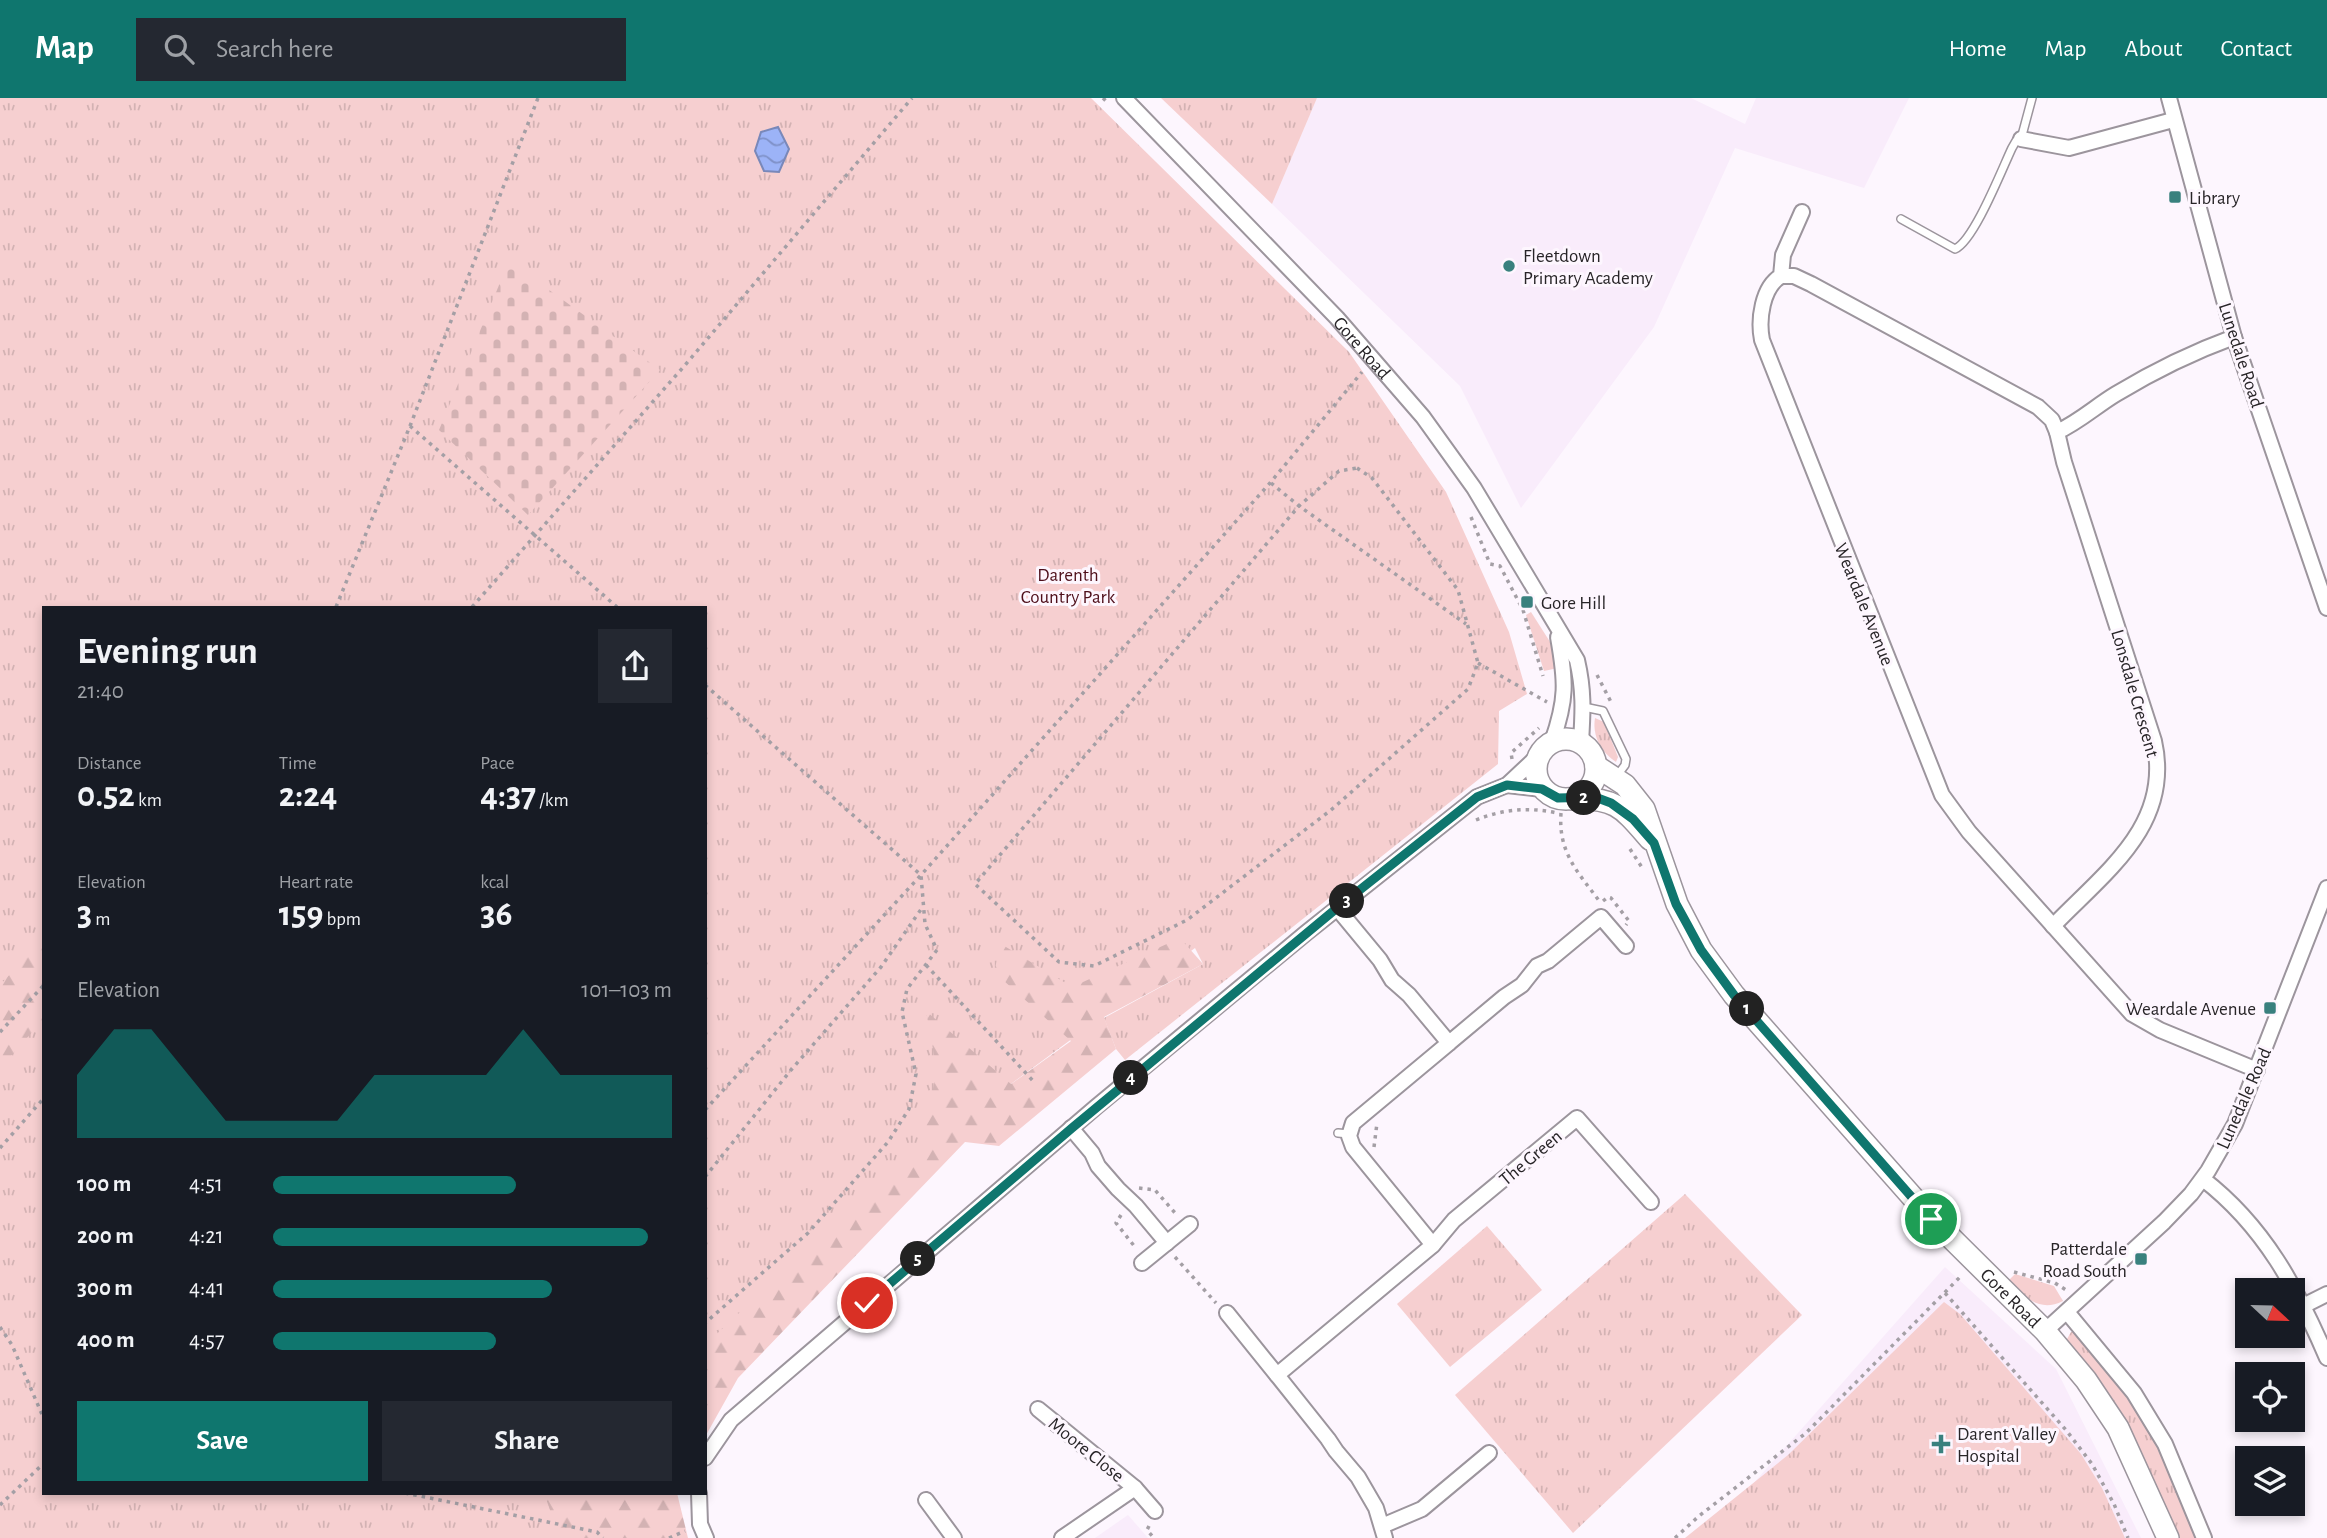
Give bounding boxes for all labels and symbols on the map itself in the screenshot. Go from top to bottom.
marker: Library [2167,189,2183,205]
place label: Library [2189,189,2240,208]
place label: Fleetdown Primary Academy [1523,247,1653,288]
marker: Fleetdown Primary Academy [1501,258,1517,274]
street label: Lunedale Road [2215,301,2266,410]
street label: Gore Road [1329,313,1394,383]
street label: Weardale Avenue [1830,541,1897,668]
park label: Darenth Country Park [1021,566,1116,607]
marker: Gore Hill [1519,594,1535,610]
place label: Gore Hill [1541,594,1606,613]
street label: Lonsdale Crescent [2107,627,2162,760]
pin: 2 [1566,780,1602,816]
pin: 3 [1330,884,1364,918]
pin: 1 [1730,992,1764,1026]
place label: Weardale Avenue [2126,1000,2256,1019]
marker: Weardale Avenue [2262,1000,2278,1016]
street label: Lunedale Road [2214,1045,2275,1152]
pin: 4 [1114,1060,1148,1096]
street label: The Green [1496,1127,1566,1190]
pin [1901,1189,1961,1249]
place label: Patterdale Road South [2043,1240,2127,1281]
pin: 5 [900,1242,936,1276]
marker: Patterdale Road South [2133,1251,2149,1267]
street label: Gore Road [1976,1265,2044,1332]
pin [837,1273,897,1333]
north arrow [2235,1278,2305,1348]
street label: Moore Close [1045,1414,1127,1486]
place label: Darent Valley Hospital [1957,1425,2056,1466]
marker: Darent Valley Hospital [1931,1434,1951,1454]

